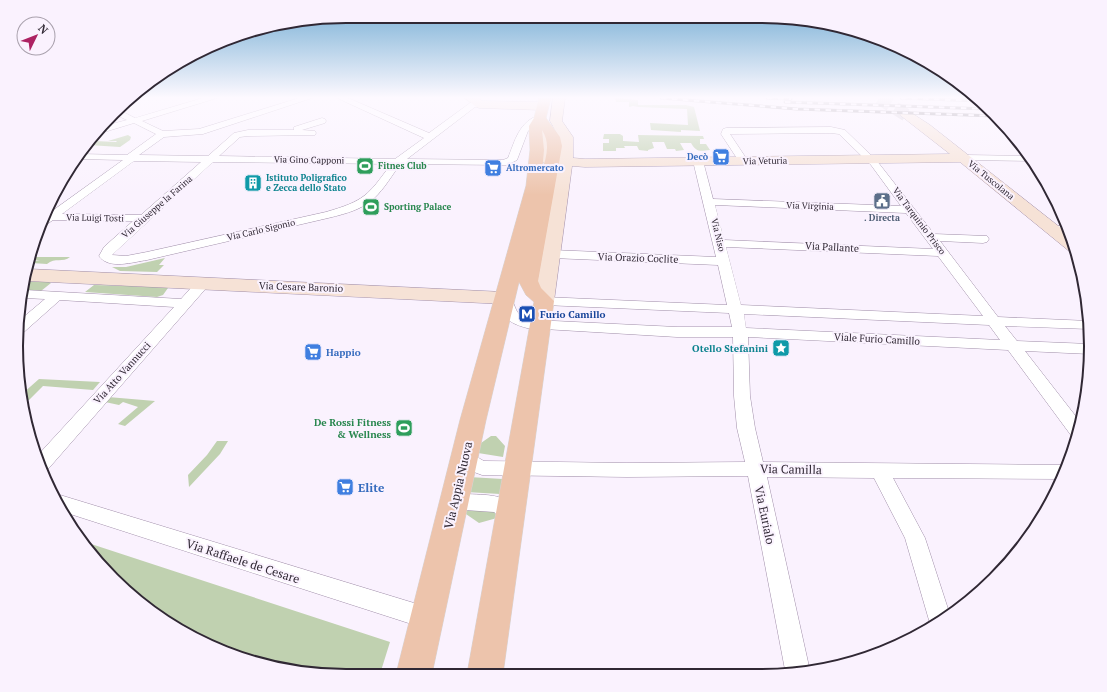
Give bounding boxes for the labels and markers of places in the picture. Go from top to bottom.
supermarket icon: Decò [711,147,731,167]
place label: Decò [687,151,709,163]
sports icon: Fitnes Club [355,156,375,176]
supermarket icon: Altromercato [483,158,503,178]
place label: Fitnes Club [378,160,427,172]
place label: Altromercato [506,162,564,174]
place label: Istituto Poligrafico e Zecca dello Stato [266,172,347,194]
building icon: Istituto Poligrafico e Zecca dello Stato [243,173,263,193]
public building icon: . Directa [872,191,892,211]
sports icon: Sporting Palace [361,197,381,217]
place label: Sporting Palace [384,201,452,213]
place label: . Directa [864,212,900,224]
metro station icon: Furio Camillo [517,304,537,324]
place label: Furio Camillo [540,308,606,321]
place icon: Otello Stefanini [771,338,791,358]
supermarket icon: Happio [303,342,323,362]
place label: Otello Stefanini [692,342,769,355]
place label: Happio [326,346,361,359]
place label: De Rossi Fitness & Wellness [314,416,391,441]
sports icon: De Rossi Fitness & Wellness [394,418,414,438]
supermarket icon: Elite [335,477,355,497]
place label: Elite [358,480,385,495]

